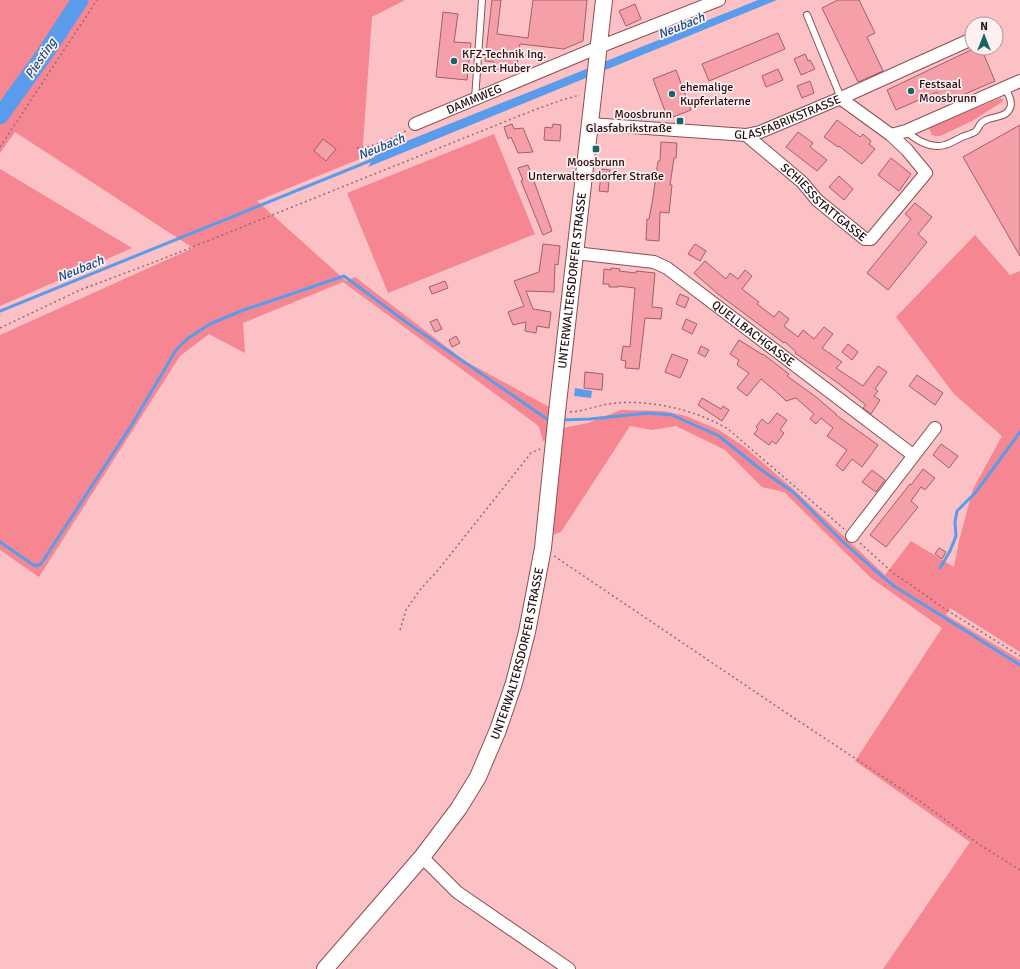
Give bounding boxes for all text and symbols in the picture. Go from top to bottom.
water label: Neubach [656,9,708,43]
north arrow [964,16,1004,56]
text: N [980,20,988,33]
water label: Piesting [22,34,61,82]
place label: KFZ-Technik Ing. Robert Huber [462,47,546,76]
marker: KFZ-Technik Ing. Robert Huber [449,56,459,66]
place label: Festsaal Moosbrunn [919,77,977,106]
place label: ehemalige Kupferlaterne [680,80,751,109]
street label: DAMMWEG [444,81,504,118]
marker: Festsaal Moosbrunn [906,86,916,96]
marker: ehemalige Kupferlaterne [667,89,677,99]
street label: GLASFABRIKSTRASSE [734,92,843,143]
place label: Moosbrunn Glasfabrikstraße [586,107,672,136]
marker: Moosbrunn Glasfabrikstraße [675,116,685,126]
water label: Neubach [356,130,408,164]
marker: Moosbrunn Unterwaltersdorfer Straße [591,144,601,154]
place label: Moosbrunn Unterwaltersdorfer Straße [528,155,664,184]
street label: SCHIESSSTATTGASSE [777,160,870,245]
street label: UNTERWALTERSDORFER STRASSE [555,191,590,369]
water label: Neubach [55,252,107,286]
street label: QUELLBACHGASSE [708,298,797,370]
street label: UNTERWALTERSDORFER STRASSE [488,566,547,742]

